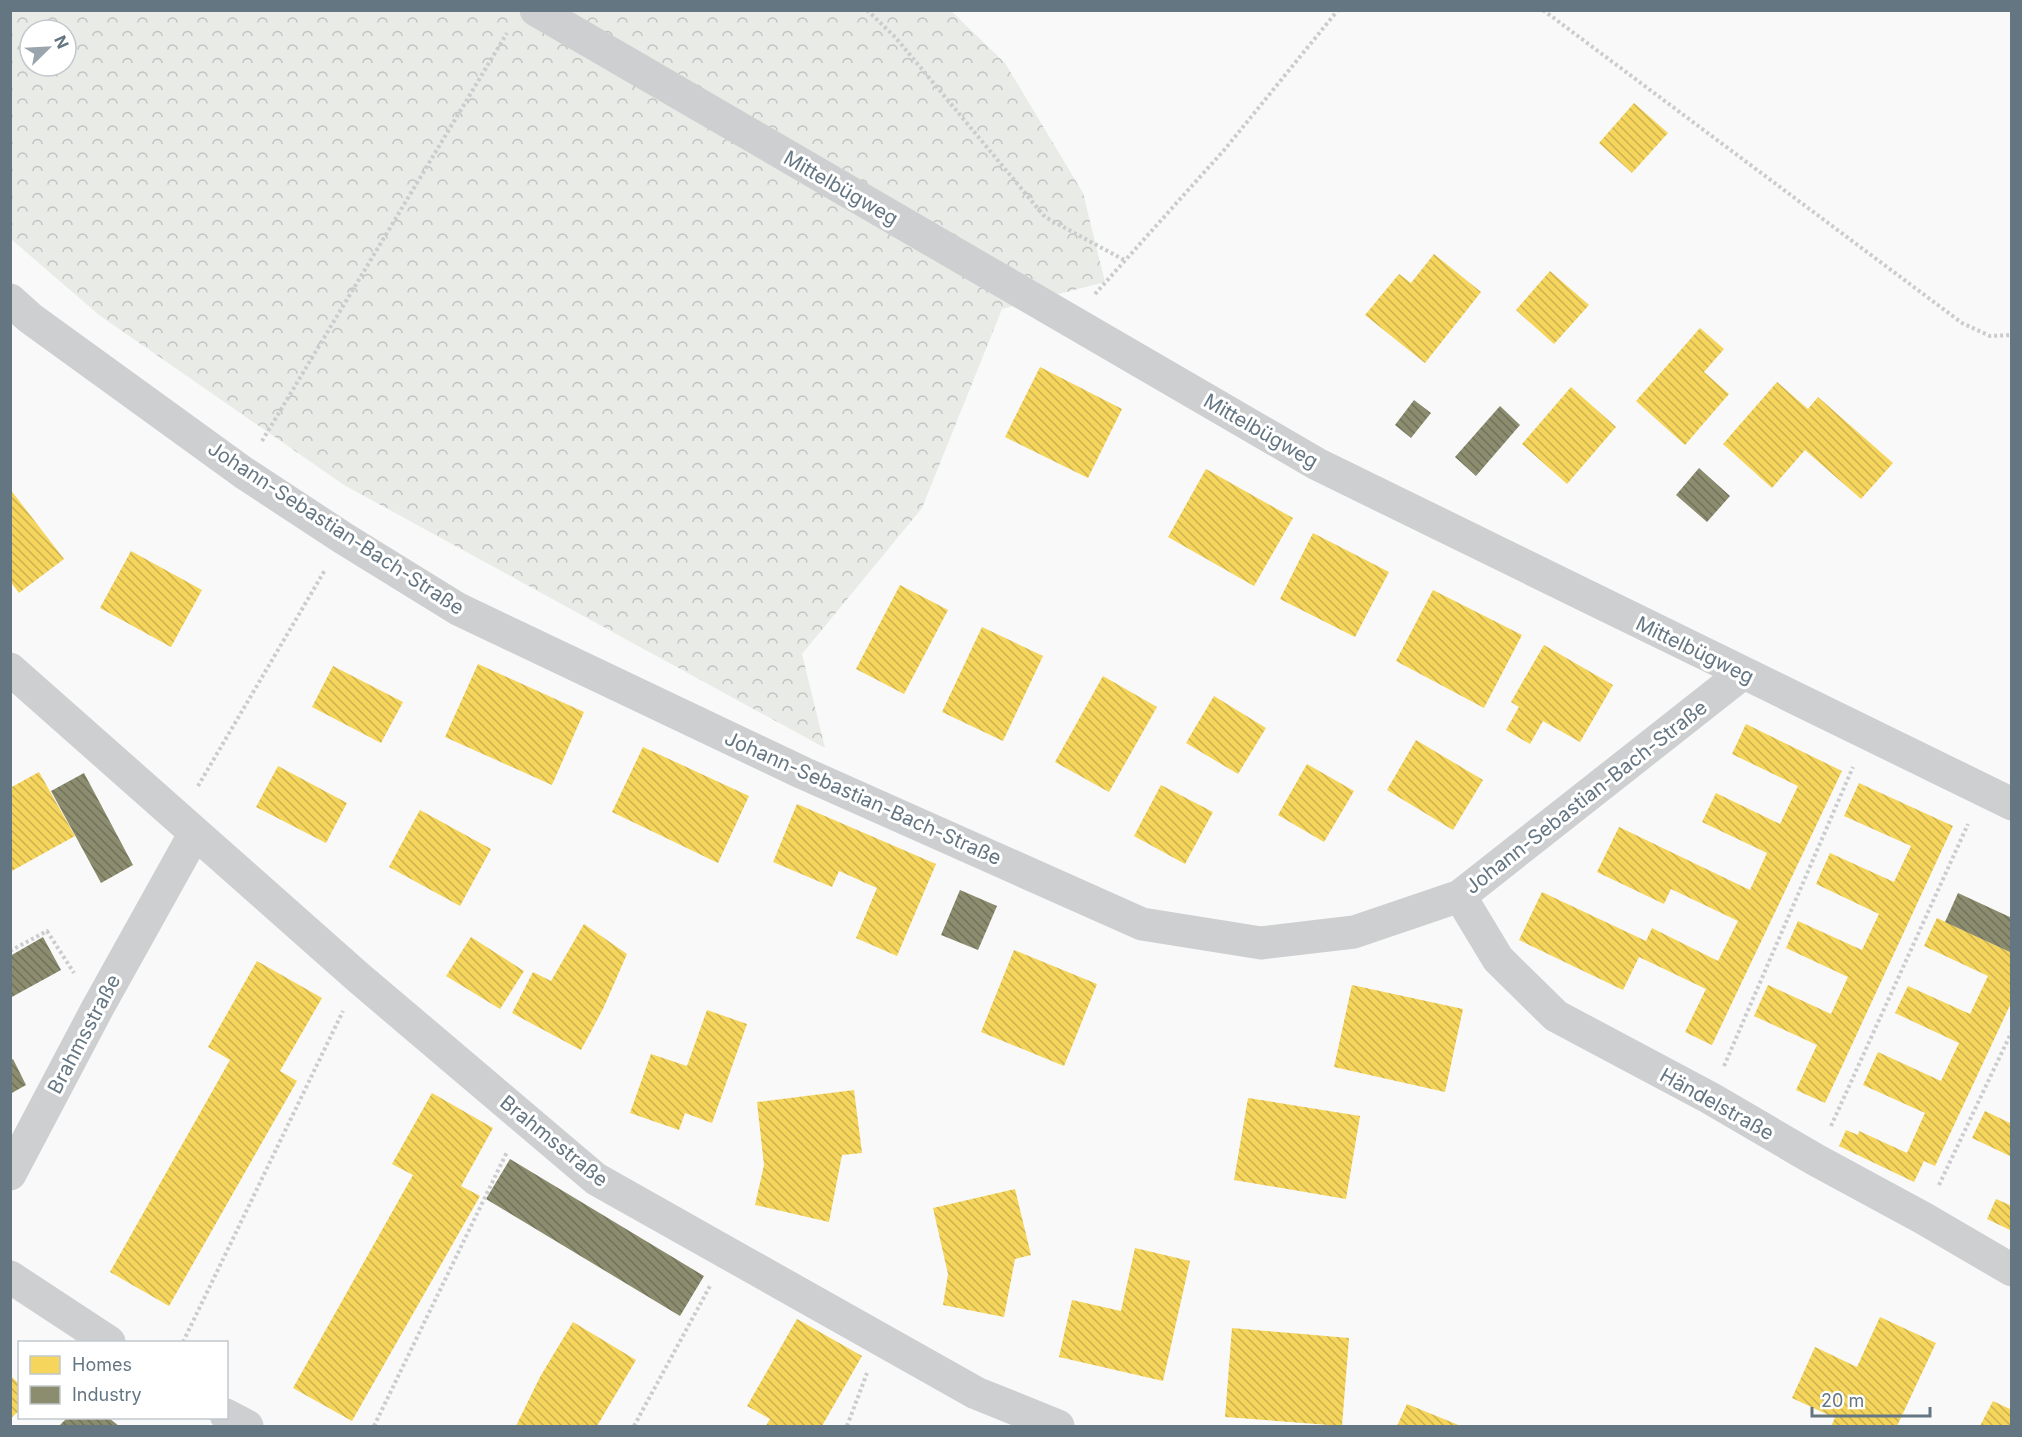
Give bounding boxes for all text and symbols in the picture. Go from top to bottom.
north arrow [18,18,78,78]
text: N [50,32,73,52]
street label: Mittelbügweg [780,146,902,230]
street label: Mittelbügweg [1200,389,1322,473]
street label: Johann-Sebastian-Bach-Straße [203,436,469,620]
street label: Mittelbügweg [1632,611,1758,689]
street label: Johann-Sebastian-Bach-Straße [1460,695,1712,899]
street label: Johann-Sebastian-Bach-Straße [721,726,1005,870]
street label: Brahmsstraße [43,970,125,1098]
street label: Händelstraße [1656,1063,1778,1145]
street label: Brahmsstraße [495,1090,613,1192]
legend [18,1341,228,1419]
text: Homes [72,1354,132,1375]
scale bar [1812,1380,1930,1418]
text: Industry [72,1384,142,1405]
text: 20 m [1821,1390,1864,1411]

